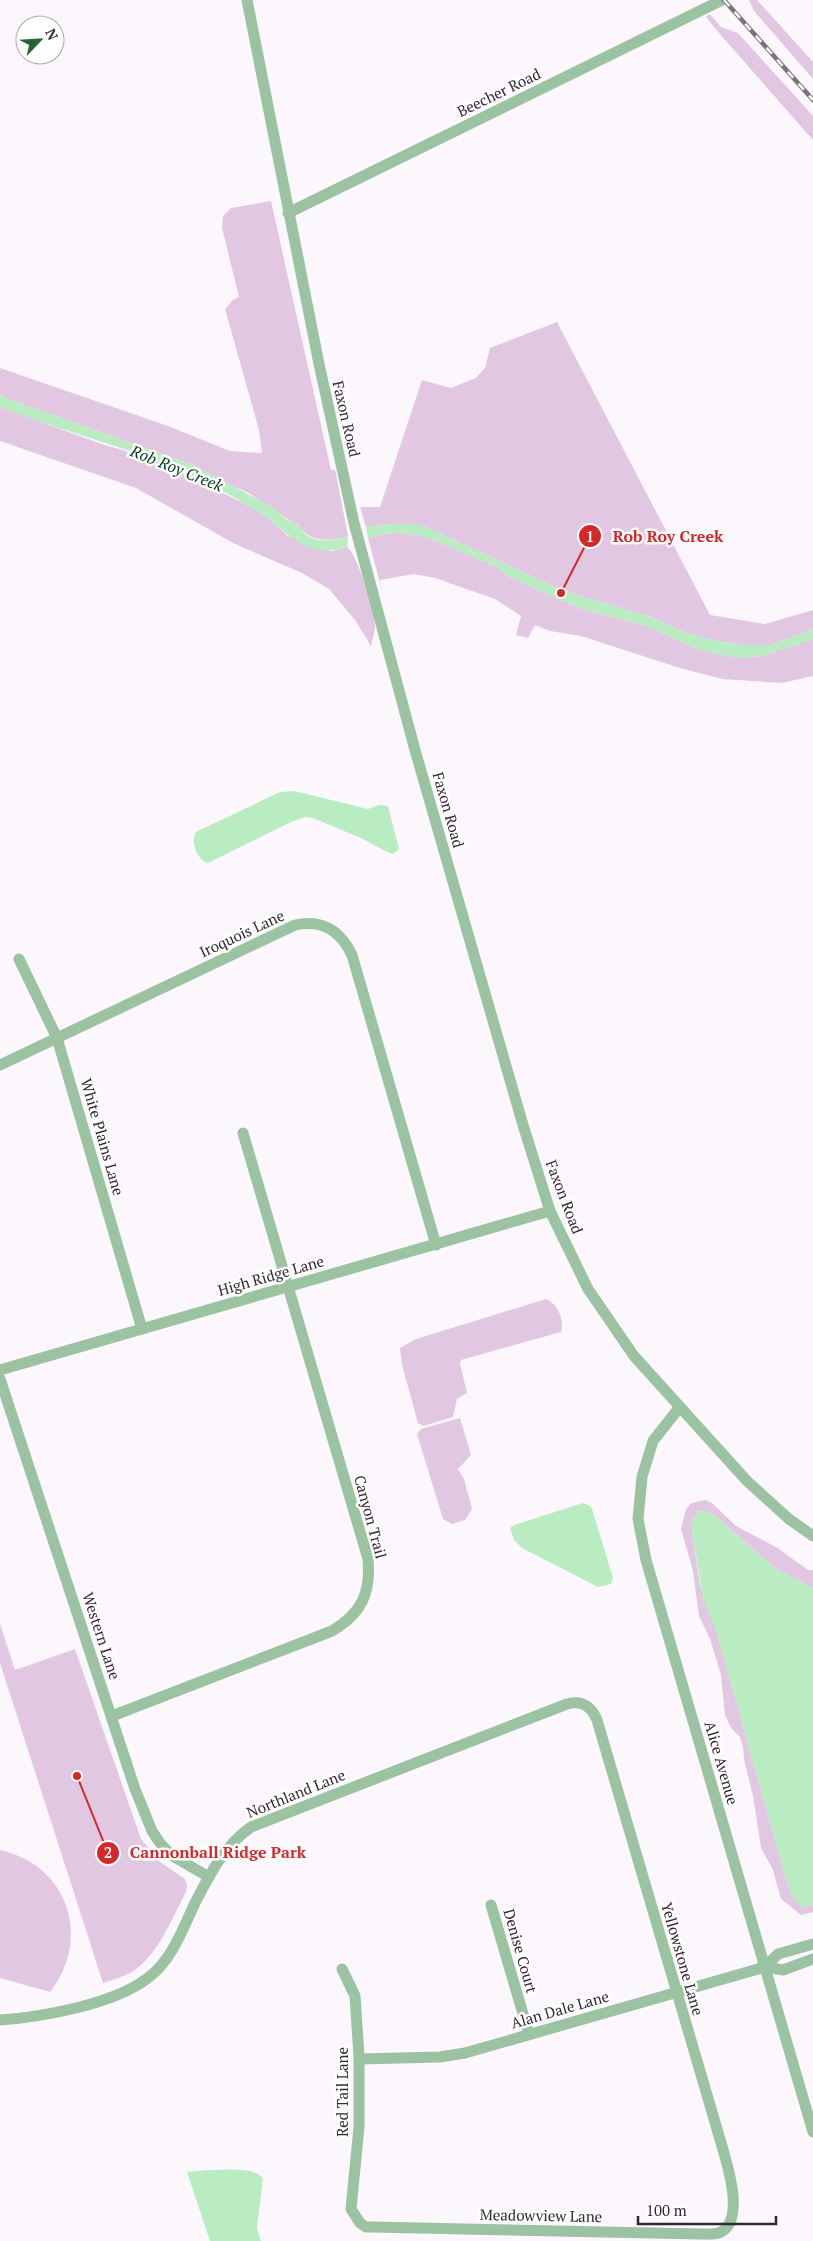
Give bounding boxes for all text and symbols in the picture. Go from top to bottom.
north arrow [15,15,65,65]
text: N [41,25,63,43]
street label: Beecher Road [453,63,544,121]
street label: Faxon Road [328,379,365,459]
water label: Rob Roy Creek [127,439,227,497]
callout: Rob Roy Creek [578,521,733,552]
text: Rob Roy Creek [613,525,724,547]
text: 1 [586,526,594,546]
street label: Faxon Road [429,770,469,850]
street label: Iroquois Lane [196,905,287,961]
street label: White Plains Lane [77,1076,129,1198]
street label: Faxon Road [542,1157,588,1236]
street label: High Ridge Lane [215,1250,326,1300]
street label: Canyon Trail [350,1473,392,1561]
street label: Western Lane [78,1589,125,1682]
street label: Alice Avenue [700,1719,743,1807]
street label: Northland Lane [243,1764,348,1822]
callout: Cannonball Ridge Park [95,1837,317,1868]
text: Cannonball Ridge Park [130,1841,307,1863]
text: 2 [104,1842,112,1862]
street label: Yellowstone Lane [657,1900,709,2018]
street label: Denise Court [499,1906,543,1996]
street label: Alan Dale Lane [508,1985,611,2033]
street label: Red Tail Lane [332,2047,352,2137]
scale bar [638,2194,776,2226]
text: 100 m [646,2200,687,2220]
street label: Meadowview Lane [480,2204,602,2226]

